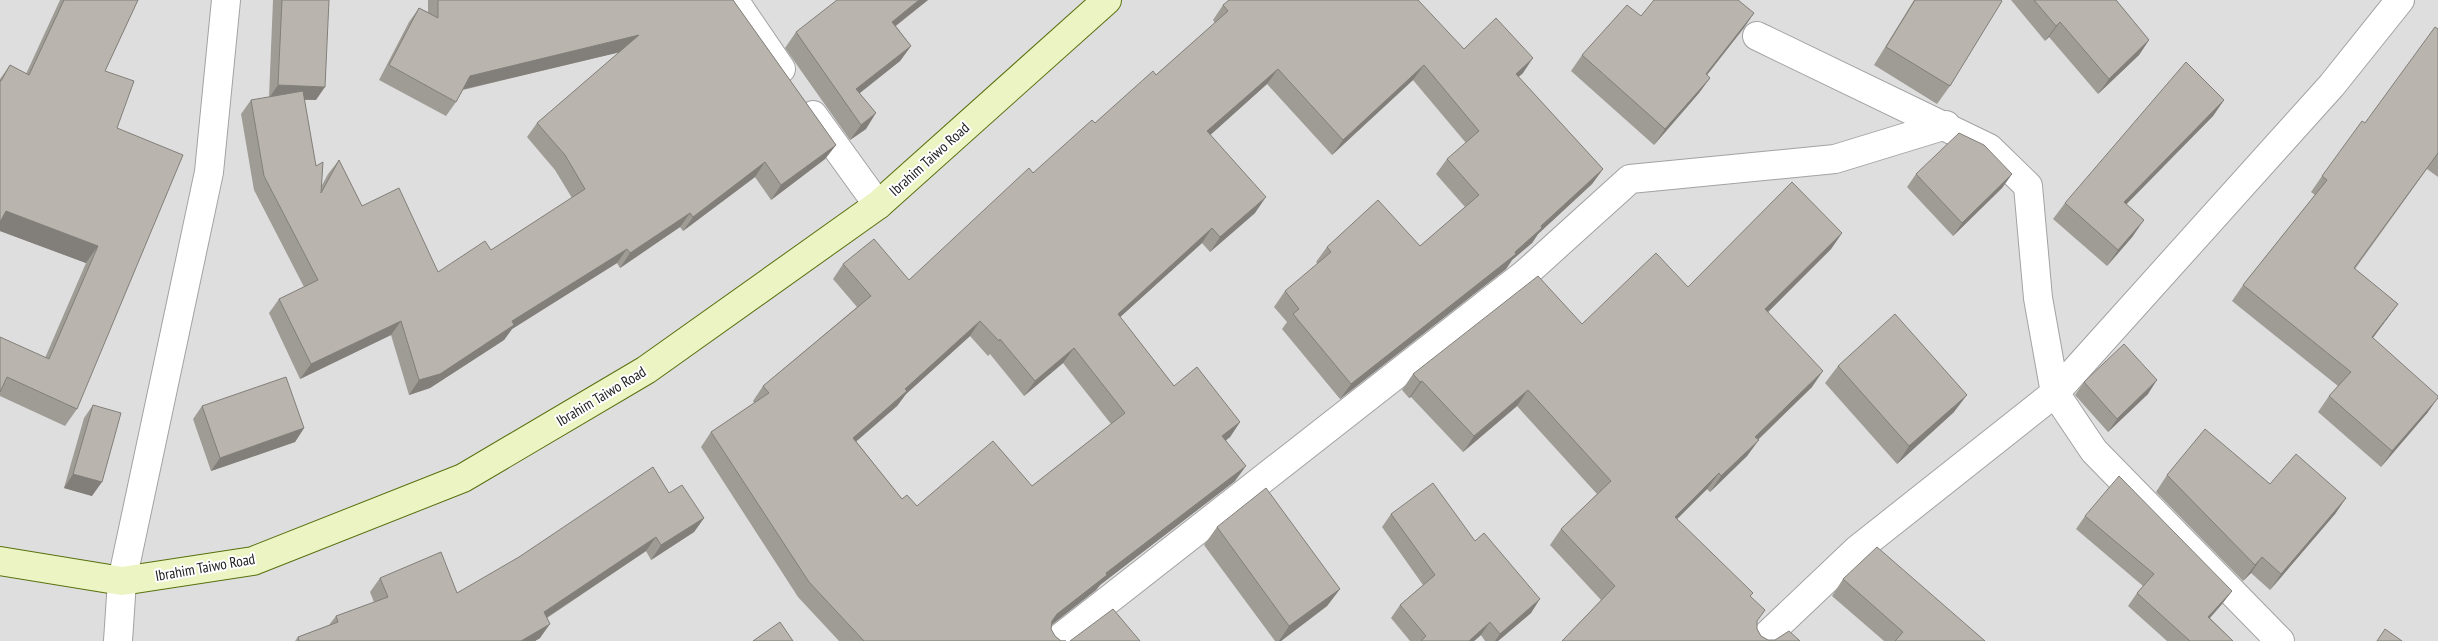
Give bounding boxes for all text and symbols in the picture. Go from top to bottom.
street label: Ibrahim Taiwo Road [885,118,973,200]
street label: Ibrahim Taiwo Road [553,362,649,430]
street label: Ibrahim Taiwo Road [154,549,256,585]

